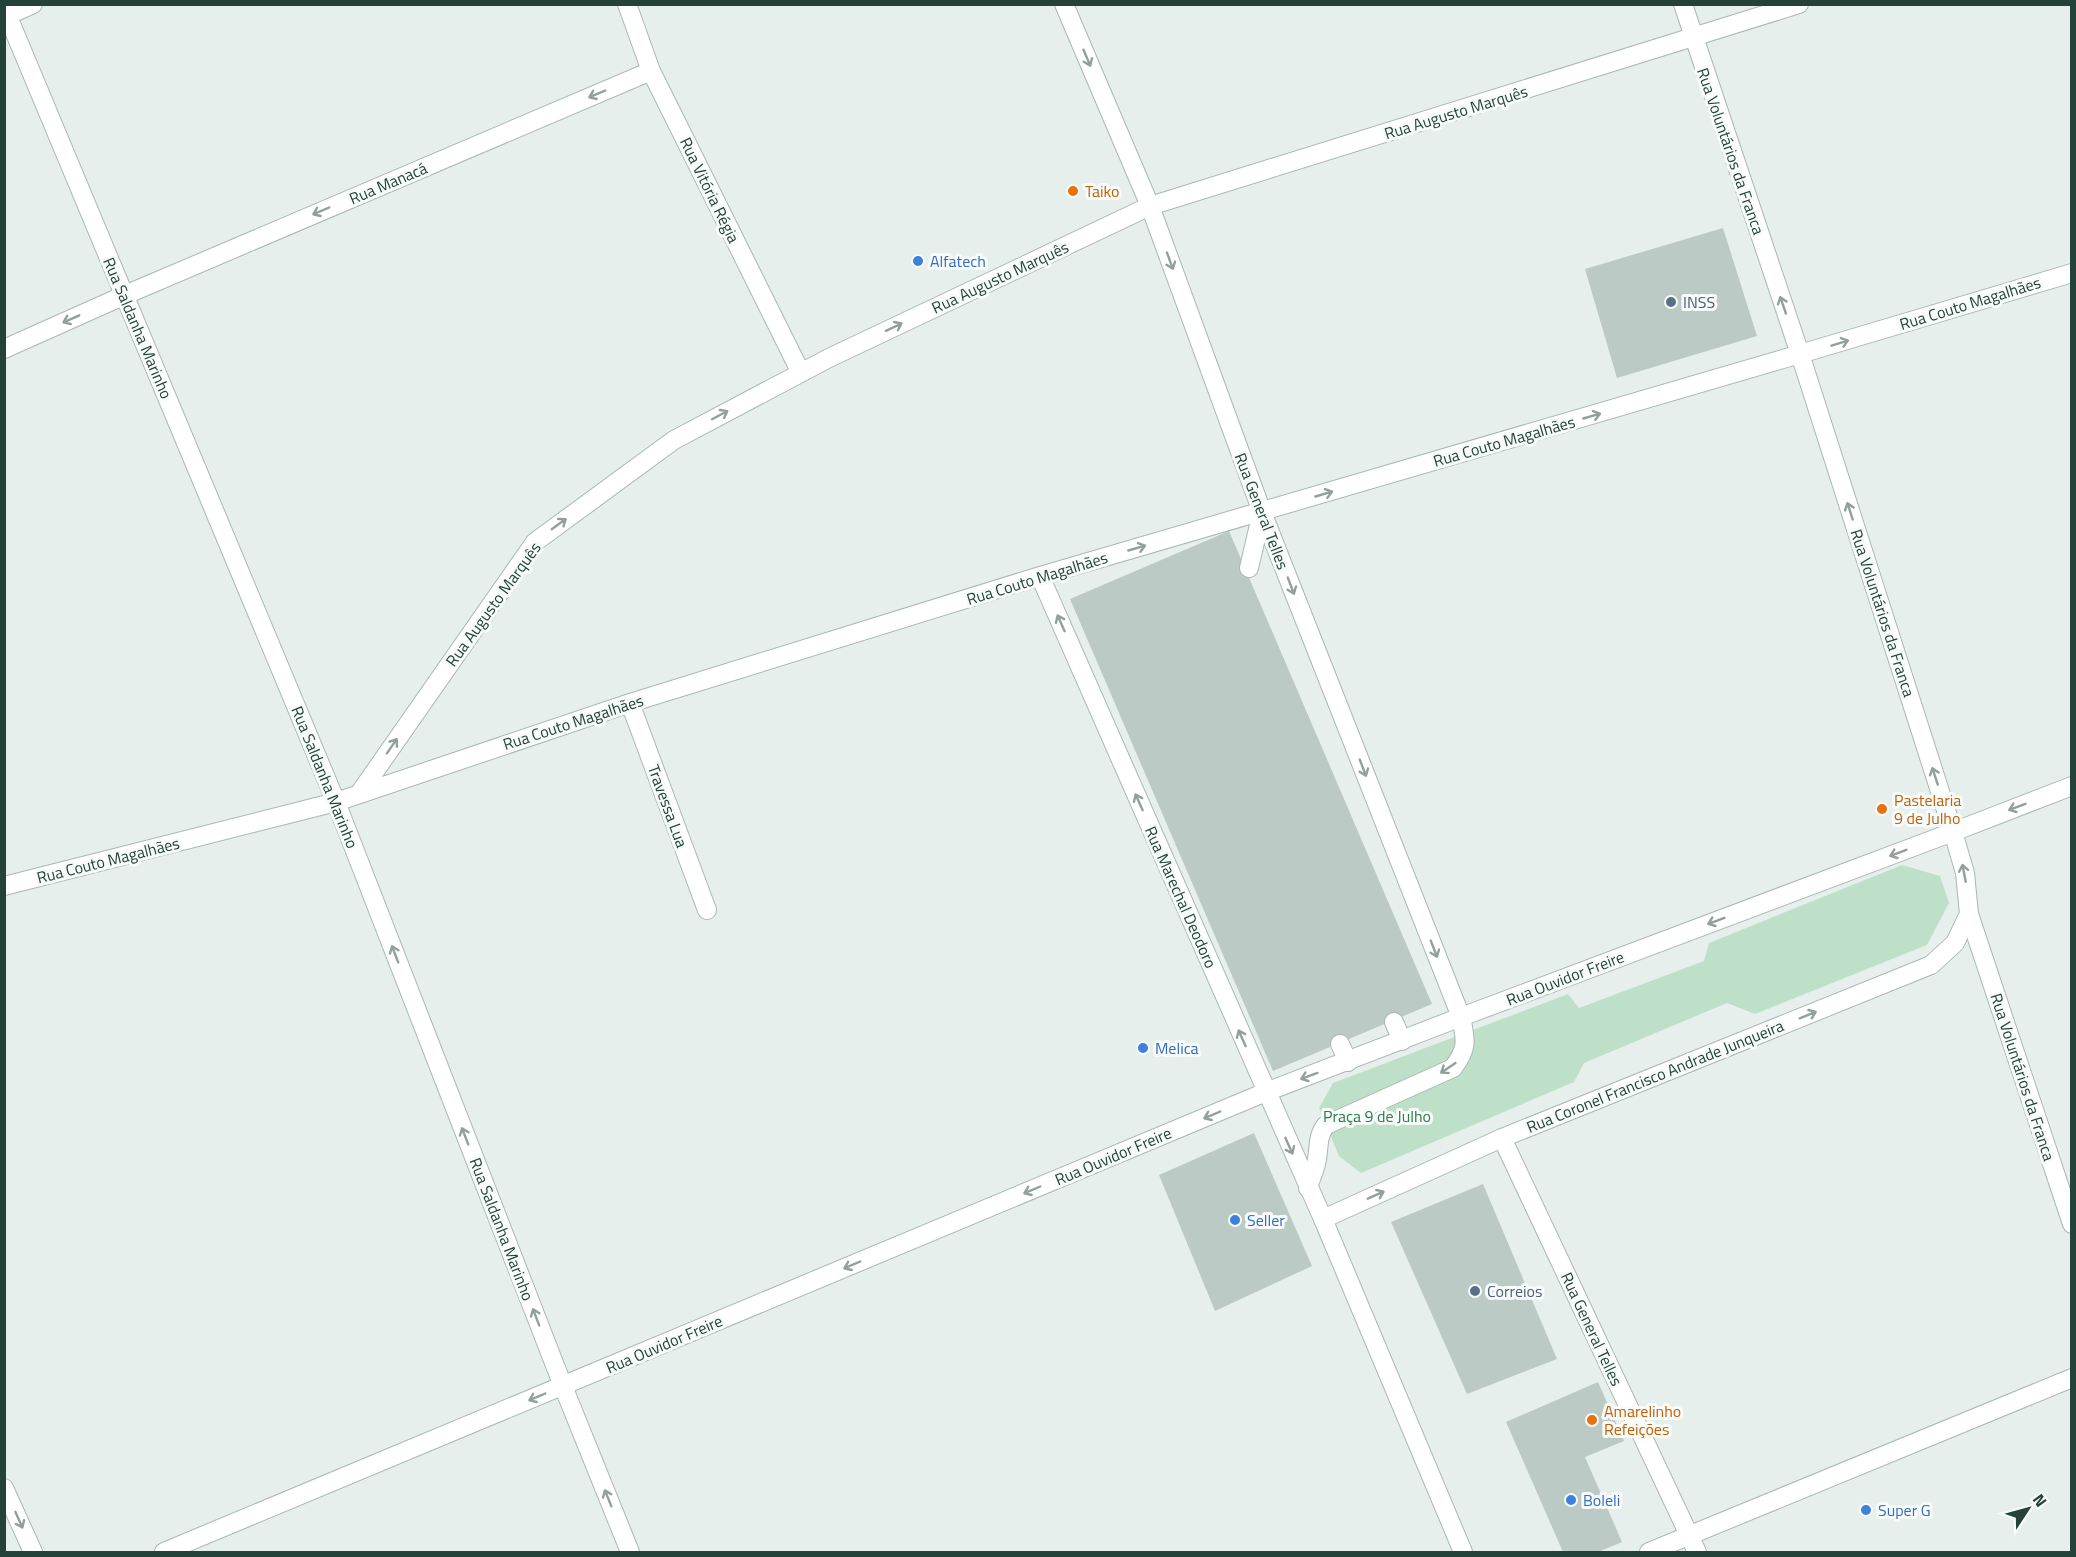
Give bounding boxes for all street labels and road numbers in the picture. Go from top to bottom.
street label: Rua Voluntários da Franca [1691,64,1771,238]
street label: Rua Augusto Marquês [1381,79,1531,145]
street label: Rua Vitória Régia [674,133,746,247]
street label: Rua Manacá [345,156,431,210]
street label: Rua Augusto Marquês [927,235,1073,319]
street label: Rua Saldanha Marinho [97,254,179,402]
street label: Rua Couto Magalhães [1896,270,2044,336]
street label: Rua Couto Magalhães [1430,409,1578,473]
street label: Rua General Telles [1229,449,1295,573]
street label: Rua Voluntários da Franca [1845,526,1921,700]
street label: Rua Augusto Marquês [440,537,546,671]
street label: Rua Couto Magalhães [963,545,1111,611]
street label: Rua Couto Magalhães [500,688,646,756]
street label: Rua Saldanha Marinho [285,702,365,852]
street label: Travessa Lua [642,761,694,851]
street label: Rua Marechal Deodoro [1139,822,1223,972]
street label: Rua Couto Magalhães [34,831,182,889]
street label: Rua Ouvidor Freire [1503,944,1627,1012]
street label: Rua Voluntários da Franca [1985,990,2061,1164]
street label: Rua Coronel Francisco Andrade Junqueira [1523,1013,1787,1139]
street label: Rua Ouvidor Freire [1051,1121,1175,1191]
street label: Rua Saldanha Marinho [464,1154,540,1304]
street label: Rua General Telles [1555,1268,1629,1390]
street label: Rua Ouvidor Freire [602,1309,726,1379]

